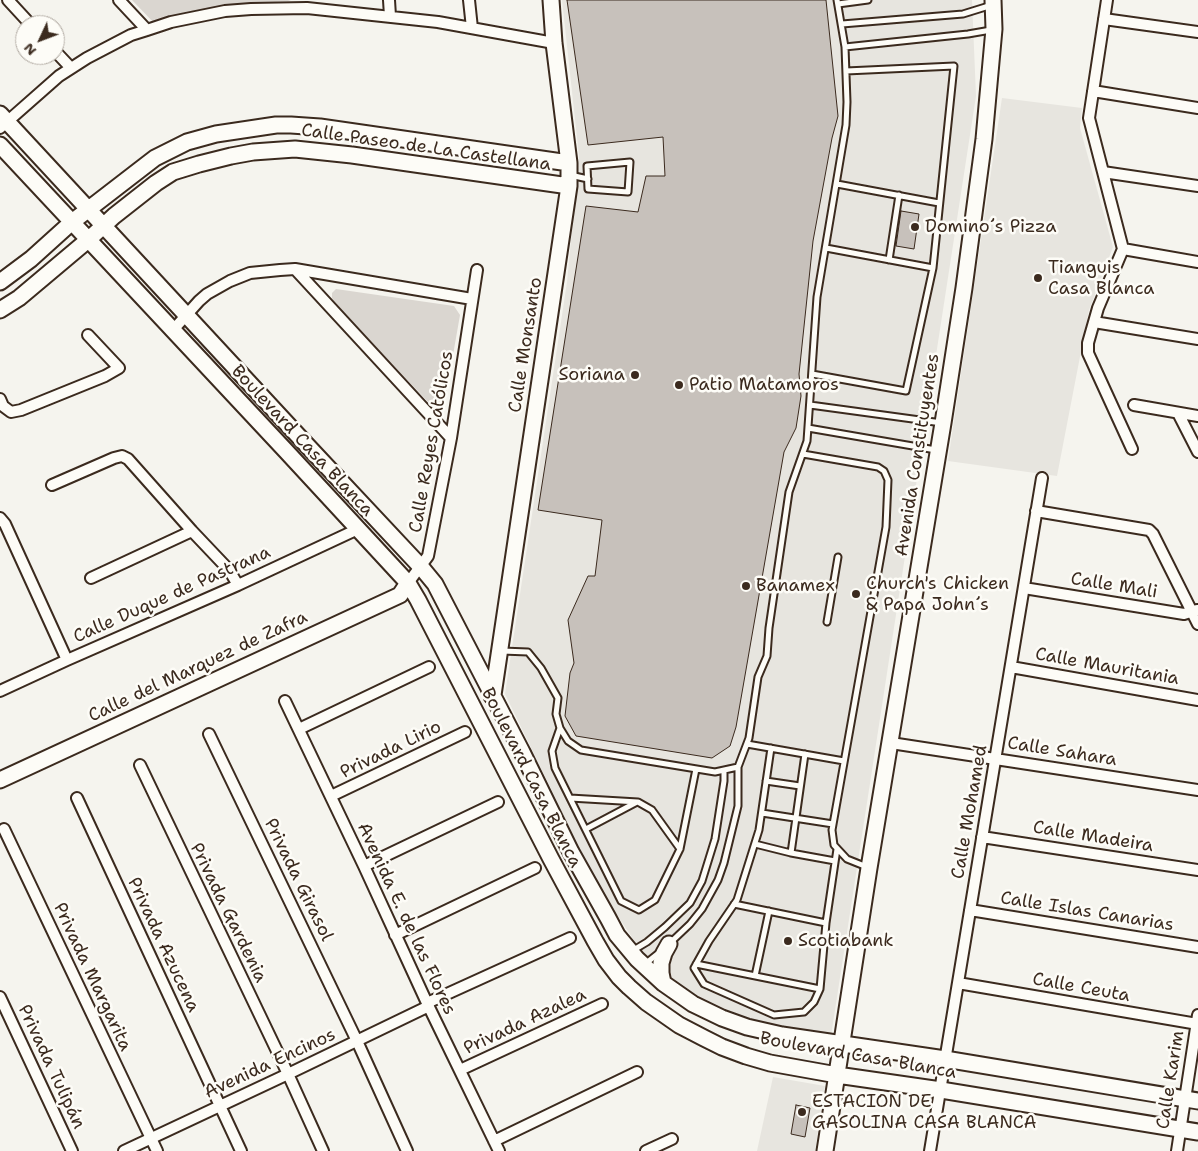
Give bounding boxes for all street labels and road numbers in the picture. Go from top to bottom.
street label: Calle Paseo de La Castellana [300,120,552,176]
street label: Calle Monsanto [505,276,547,414]
street label: Calle Reyes Católicos [405,349,459,535]
street label: Avenida Constituyentes [891,352,945,558]
street label: Boulevard Casa Blanca [226,361,378,521]
street label: Calle Duque de Pastrana [70,542,274,648]
street label: Calle Mali [1069,568,1159,604]
street label: Calle del Marquez de Zafra [85,607,311,727]
street label: Calle Mauritania [1033,644,1181,690]
street label: Boulevard Casa Blanca [476,684,586,872]
street label: Privada Lirio [337,716,445,784]
street label: Calle Sahara [1006,733,1118,771]
street label: Calle Mohamed [948,743,992,881]
street label: Privada Girasol [259,815,337,945]
street label: Calle Madeira [1031,817,1155,857]
street label: Avenida E. de las Flores [352,820,460,1018]
street label: Privada Gardenia [185,840,271,986]
street label: Privada Azucena [122,874,204,1016]
street label: Calle Islas Canarias [999,888,1175,936]
street label: Privada Margarita [48,899,136,1055]
street label: Calle Ceuta [1031,969,1131,1007]
street label: Privada Azalea [460,984,590,1060]
street label: Privada Tulipán [13,1002,89,1132]
street label: Avenida Encinos [201,1024,339,1104]
street label: Boulevard Casa Blanca [758,1028,958,1084]
street label: Calle Karim [1153,1029,1189,1131]

